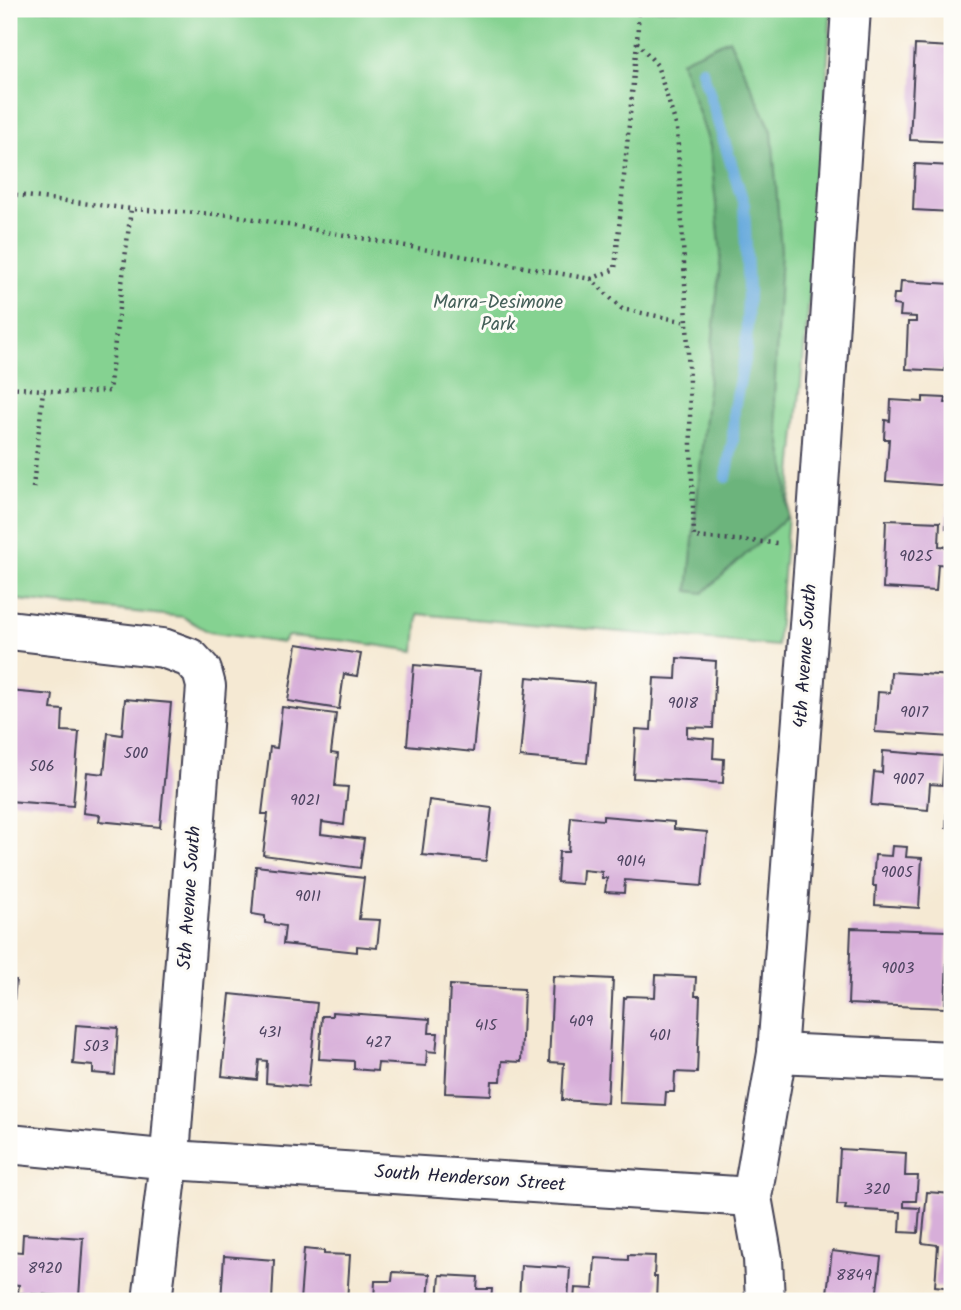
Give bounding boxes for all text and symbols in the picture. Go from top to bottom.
park label: Marra-Desimone Park [433,288,563,340]
house number: 9025 [899,544,934,569]
street label: 4th Avenue South [786,583,826,729]
house number: 9018 [668,691,699,716]
house number: 9017 [900,700,929,725]
house number: 500 [124,741,148,766]
house number: 506 [29,754,55,779]
house number: 9007 [892,767,924,792]
house number: 9021 [290,788,320,813]
street label: 5th Avenue South [170,825,210,971]
house number: 9014 [616,849,646,874]
house number: 9005 [881,860,915,885]
house number: 9011 [295,884,321,909]
house number: 9003 [882,956,914,981]
house number: 409 [569,1009,594,1034]
house number: 415 [475,1013,499,1038]
house number: 431 [259,1020,281,1045]
house number: 401 [649,1023,671,1048]
house number: 427 [365,1030,391,1055]
house number: 503 [83,1034,109,1059]
street label: South Henderson Street [374,1157,567,1201]
house number: 320 [864,1177,890,1202]
house number: 8920 [28,1256,62,1281]
house number: 8849 [836,1263,872,1288]

